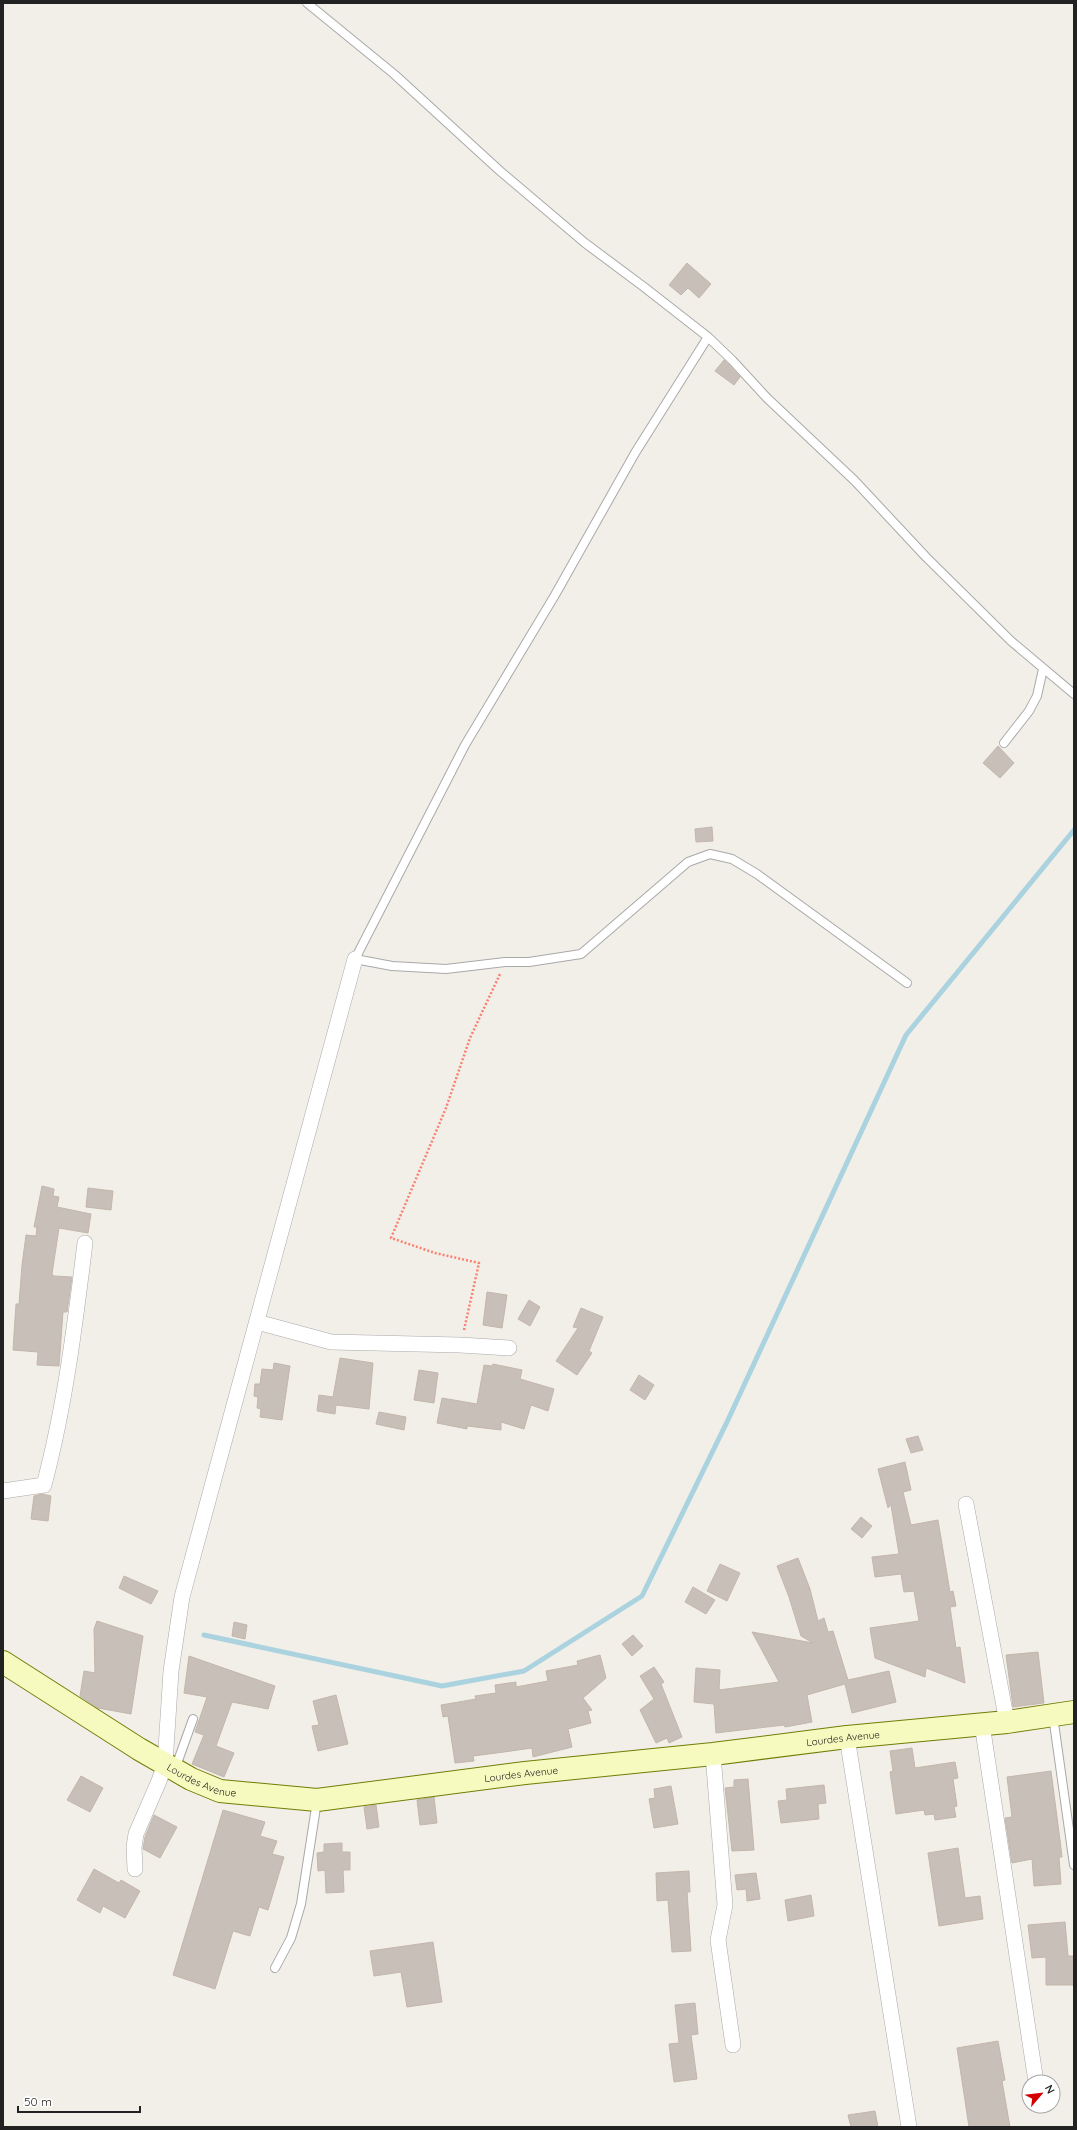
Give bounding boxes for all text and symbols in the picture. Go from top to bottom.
street label: Lourdes Avenue [805,1728,881,1749]
street label: Lourdes Avenue [165,1761,237,1799]
street label: Lourdes Avenue [483,1764,559,1785]
north arrow [1021,2074,1061,2114]
text: N [1042,2082,1058,2096]
scale bar [18,2088,140,2114]
text: 50 m [24,2094,52,2109]

